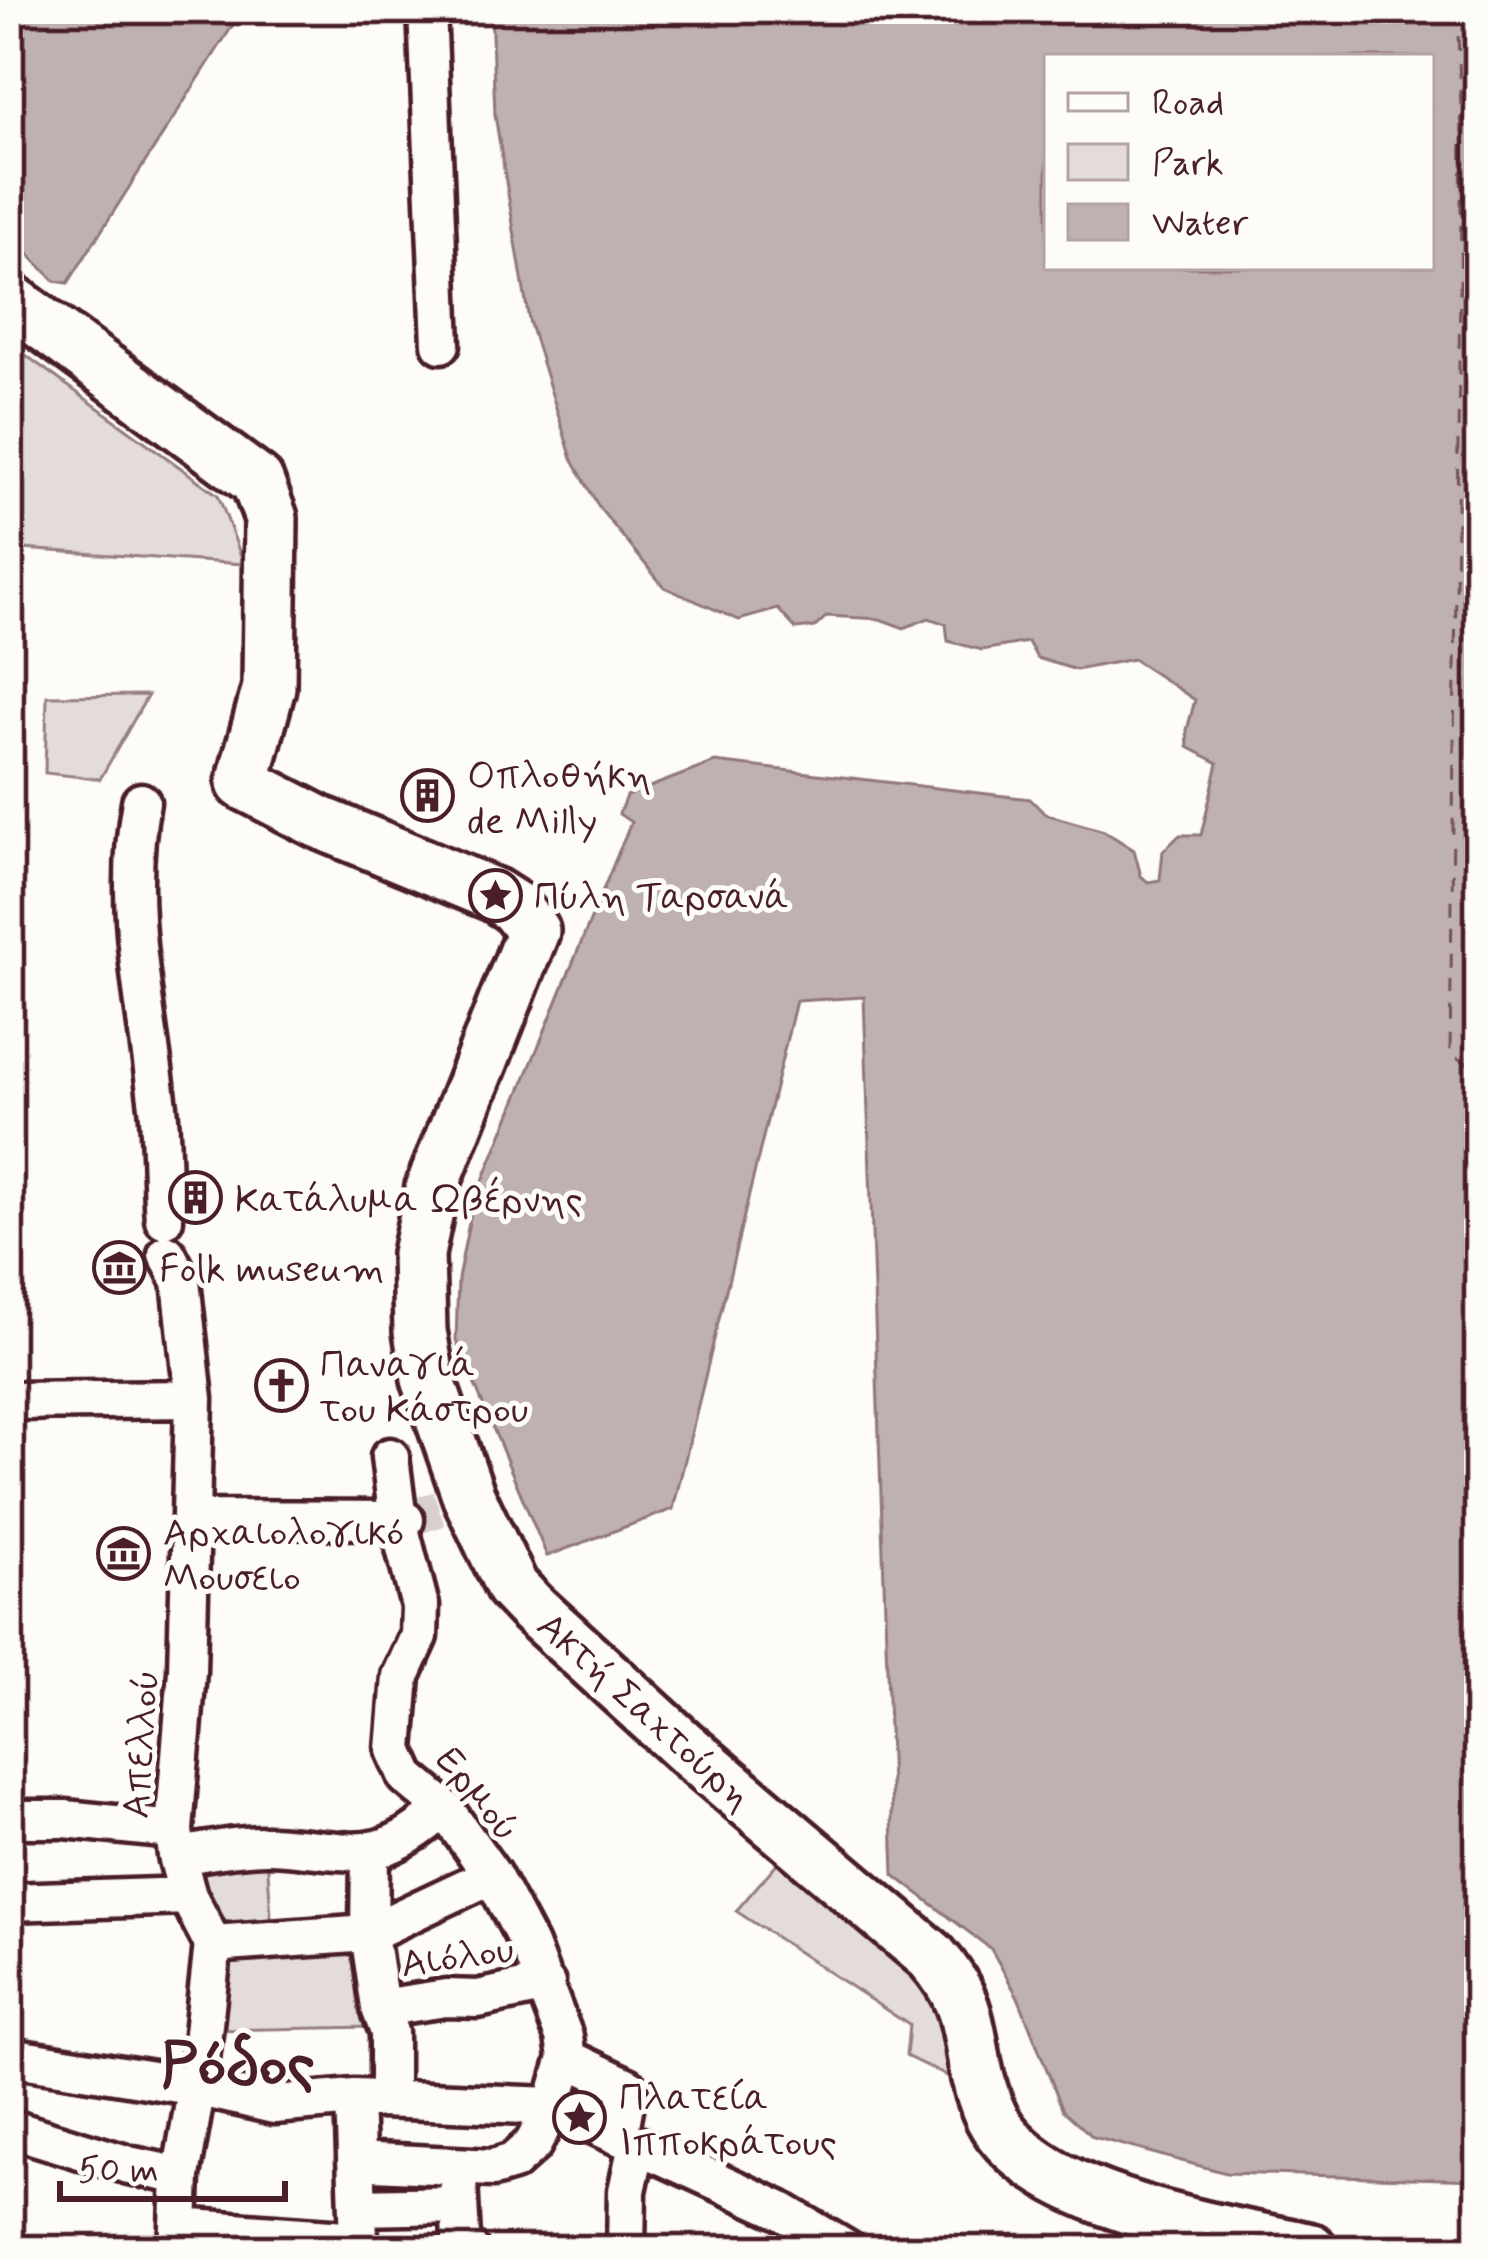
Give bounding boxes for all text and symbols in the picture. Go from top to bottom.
legend [1044,54,1434,270]
text: Road [1152,81,1224,128]
text: Park [1152,141,1224,188]
text: Water [1152,201,1248,248]
place label: Οπλοθήκη de Milly [467,752,651,848]
building icon: Οπλοθήκη de Milly [400,768,456,824]
place icon: Πύλη Ταρσανά [467,867,523,923]
place label: Πύλη Ταρσανά [534,873,789,924]
building icon: Κατάλυμα Ωβέρνης [168,1170,224,1226]
place label: Κατάλυμα Ωβέρνης [235,1176,583,1227]
museum icon: Folk museum [92,1239,148,1295]
place label: Folk museum [159,1245,384,1296]
place label: Παναγιά του Κάστρου [319,1341,528,1437]
church icon: Παναγιά του Κάστρου [253,1357,309,1413]
place label: Αρχαιολογικό Μουσειο [163,1509,404,1605]
museum icon: Αρχαιολογικό Μουσειο [96,1525,152,1581]
street label: Ακτή Σαχτούρη [525,1602,762,1823]
street label: Απελλού [112,1668,173,1820]
street label: Ερμού [422,1737,530,1853]
street label: Αιόλου [398,1925,517,1992]
district label: Ρόδος [161,2025,315,2108]
place label: Πλατεία Ιπποκράτους [619,2074,837,2170]
place icon: Πλατεία Ιπποκράτους [552,2090,608,2146]
scale bar [60,2127,285,2201]
text: 50 m [78,2148,159,2195]

